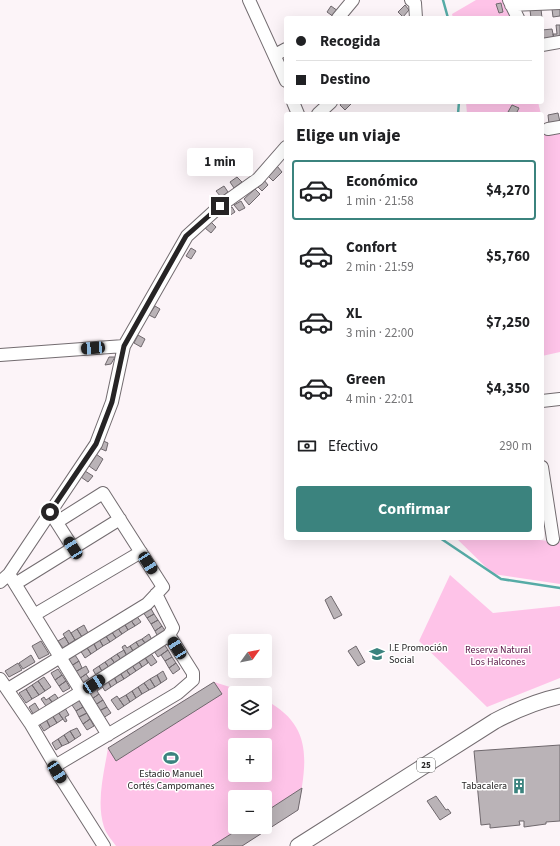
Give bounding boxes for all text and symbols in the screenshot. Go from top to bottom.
text: Recogida [320,31,380,52]
text: Destino [320,69,370,90]
text: Elige un viaje [296,123,401,148]
callout: 1 min [187,148,253,176]
text: 1 min [204,153,236,171]
text: Económico [346,171,418,192]
icon: car [298,172,334,208]
text: $4,270 [486,180,530,201]
text: 1 min · 21:58 [346,192,414,210]
route end [211,197,229,215]
text: Confort [346,237,397,258]
icon: car [298,238,334,274]
text: $5,760 [486,246,530,267]
text: 2 min · 21:59 [346,258,414,276]
text: XL [346,303,362,324]
icon: car [298,304,334,340]
text: $7,250 [486,312,530,333]
text: 3 min · 22:00 [346,324,414,342]
car [81,341,105,355]
text: Green [346,369,386,390]
icon: car [298,370,334,406]
text: $4,350 [486,378,530,399]
text: 4 min · 22:01 [346,390,414,408]
icon: cash [296,435,318,457]
text: Efectivo [328,436,378,457]
text: 290 m [499,437,532,455]
button: Confirmar [296,486,532,532]
route start [41,503,59,521]
car [62,535,84,561]
car [136,550,160,576]
north arrow [228,634,272,678]
map controls [228,634,272,834]
car [166,635,188,661]
place label: I.E Promoción Social [389,641,447,667]
park label: Reserva Natural Los Halcones [465,643,531,669]
school or university icon: I.E Promoción Social [368,645,386,663]
car [81,672,107,696]
button: layers [228,686,272,730]
button: + [228,738,272,782]
sports icon: Estadio Manuel Cortés Campomanes [162,749,180,767]
road number: 25 [417,758,435,772]
car [45,759,69,785]
place label: Estadio Manuel Cortés Campomanes [128,767,214,793]
building icon: Tabacalera [510,777,528,795]
place label: Tabacalera [462,779,507,793]
button: − [228,790,272,834]

